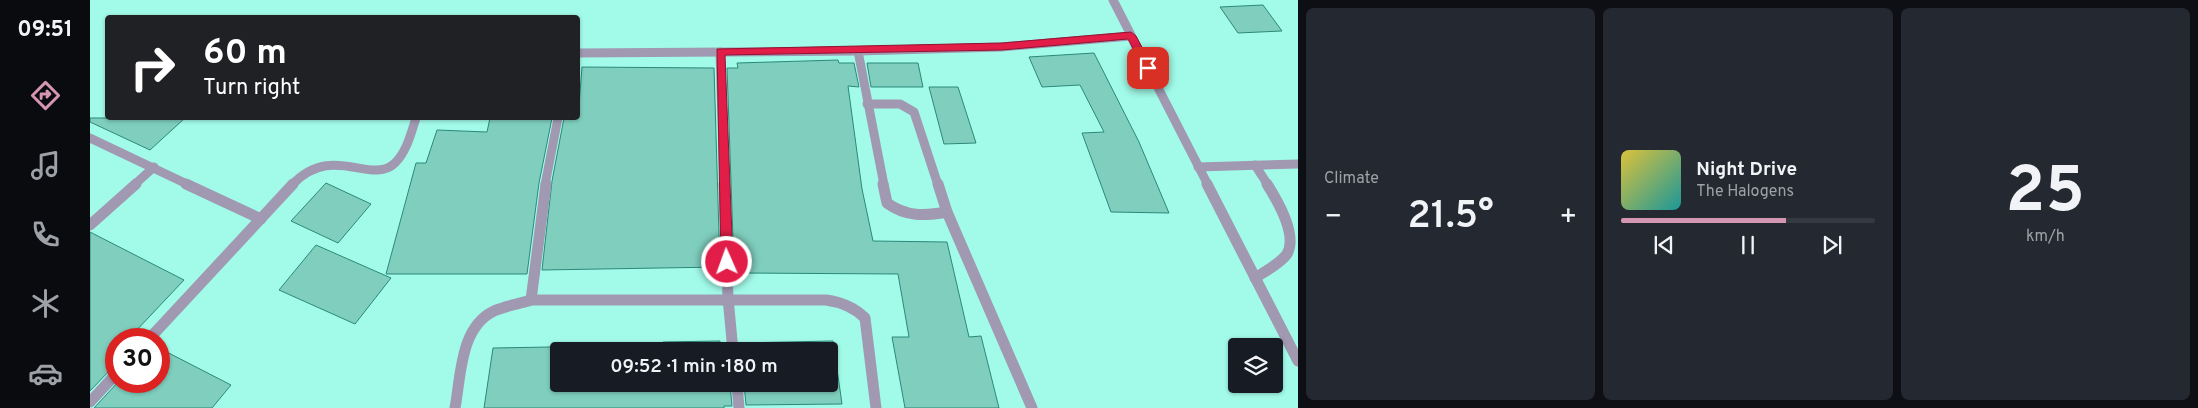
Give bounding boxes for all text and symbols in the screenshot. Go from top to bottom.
text: 09:51 [17,17,73,44]
text: 60 m [203,32,287,76]
icon: right [120,35,185,100]
pin [1127,47,1169,89]
icon: arrive [1134,54,1162,82]
text: Turn right [203,75,300,102]
icon: directions [28,78,63,113]
icon: music [28,148,63,183]
text: 25 [2006,153,2085,235]
text: Night Drive [1696,158,1797,182]
text: Climate [1324,169,1379,189]
text: The Halogens [1696,182,1794,202]
text: 21.5° [1408,193,1494,242]
text: − [1324,200,1342,236]
text: + [1559,200,1577,236]
icon: phone [28,217,63,252]
text: km/h [2026,227,2065,247]
icon: previous [1650,231,1678,259]
icon: pause [1734,231,1762,259]
icon: next [1818,231,1846,259]
position arrow [700,235,752,287]
icon: climate [28,286,63,321]
speed limit sign: 30 [105,328,170,393]
map controls [1228,338,1283,393]
button: layers [1228,338,1283,393]
text: 09:52 · 1 min · 180 m [610,355,778,379]
icon: car [28,356,63,391]

